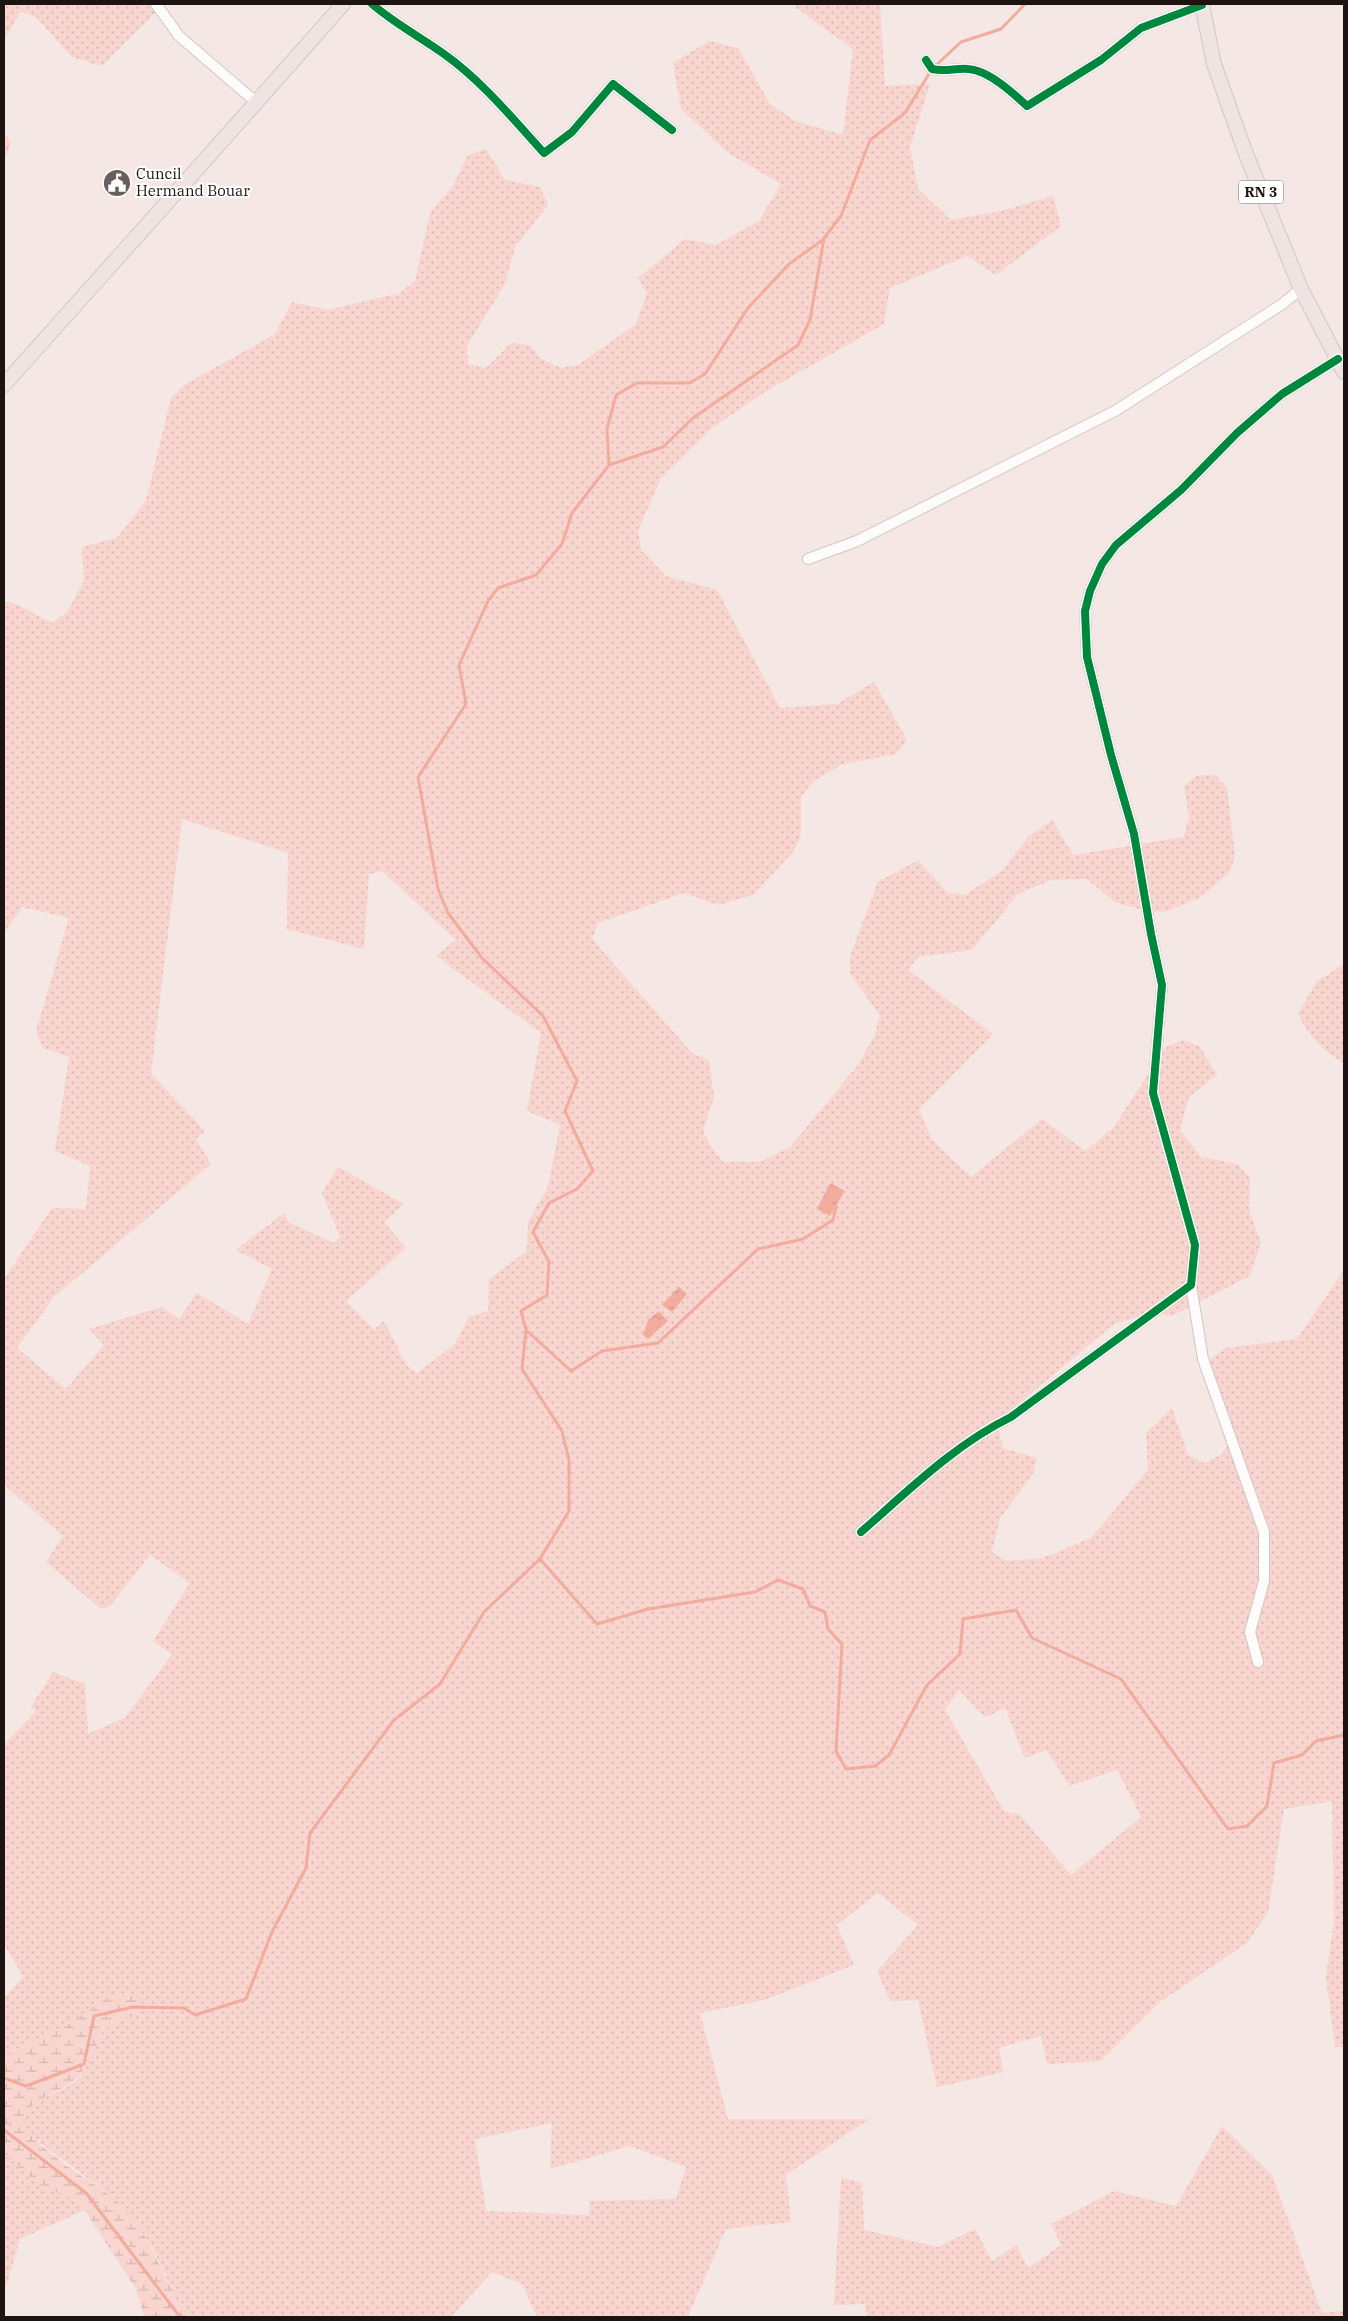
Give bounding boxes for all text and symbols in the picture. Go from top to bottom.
place label: Cuncil Hermand Bouar [136,164,250,200]
public building icon: Cuncil Hermand Bouar [102,168,132,198]
road number: RN 3 [1238,180,1284,203]

